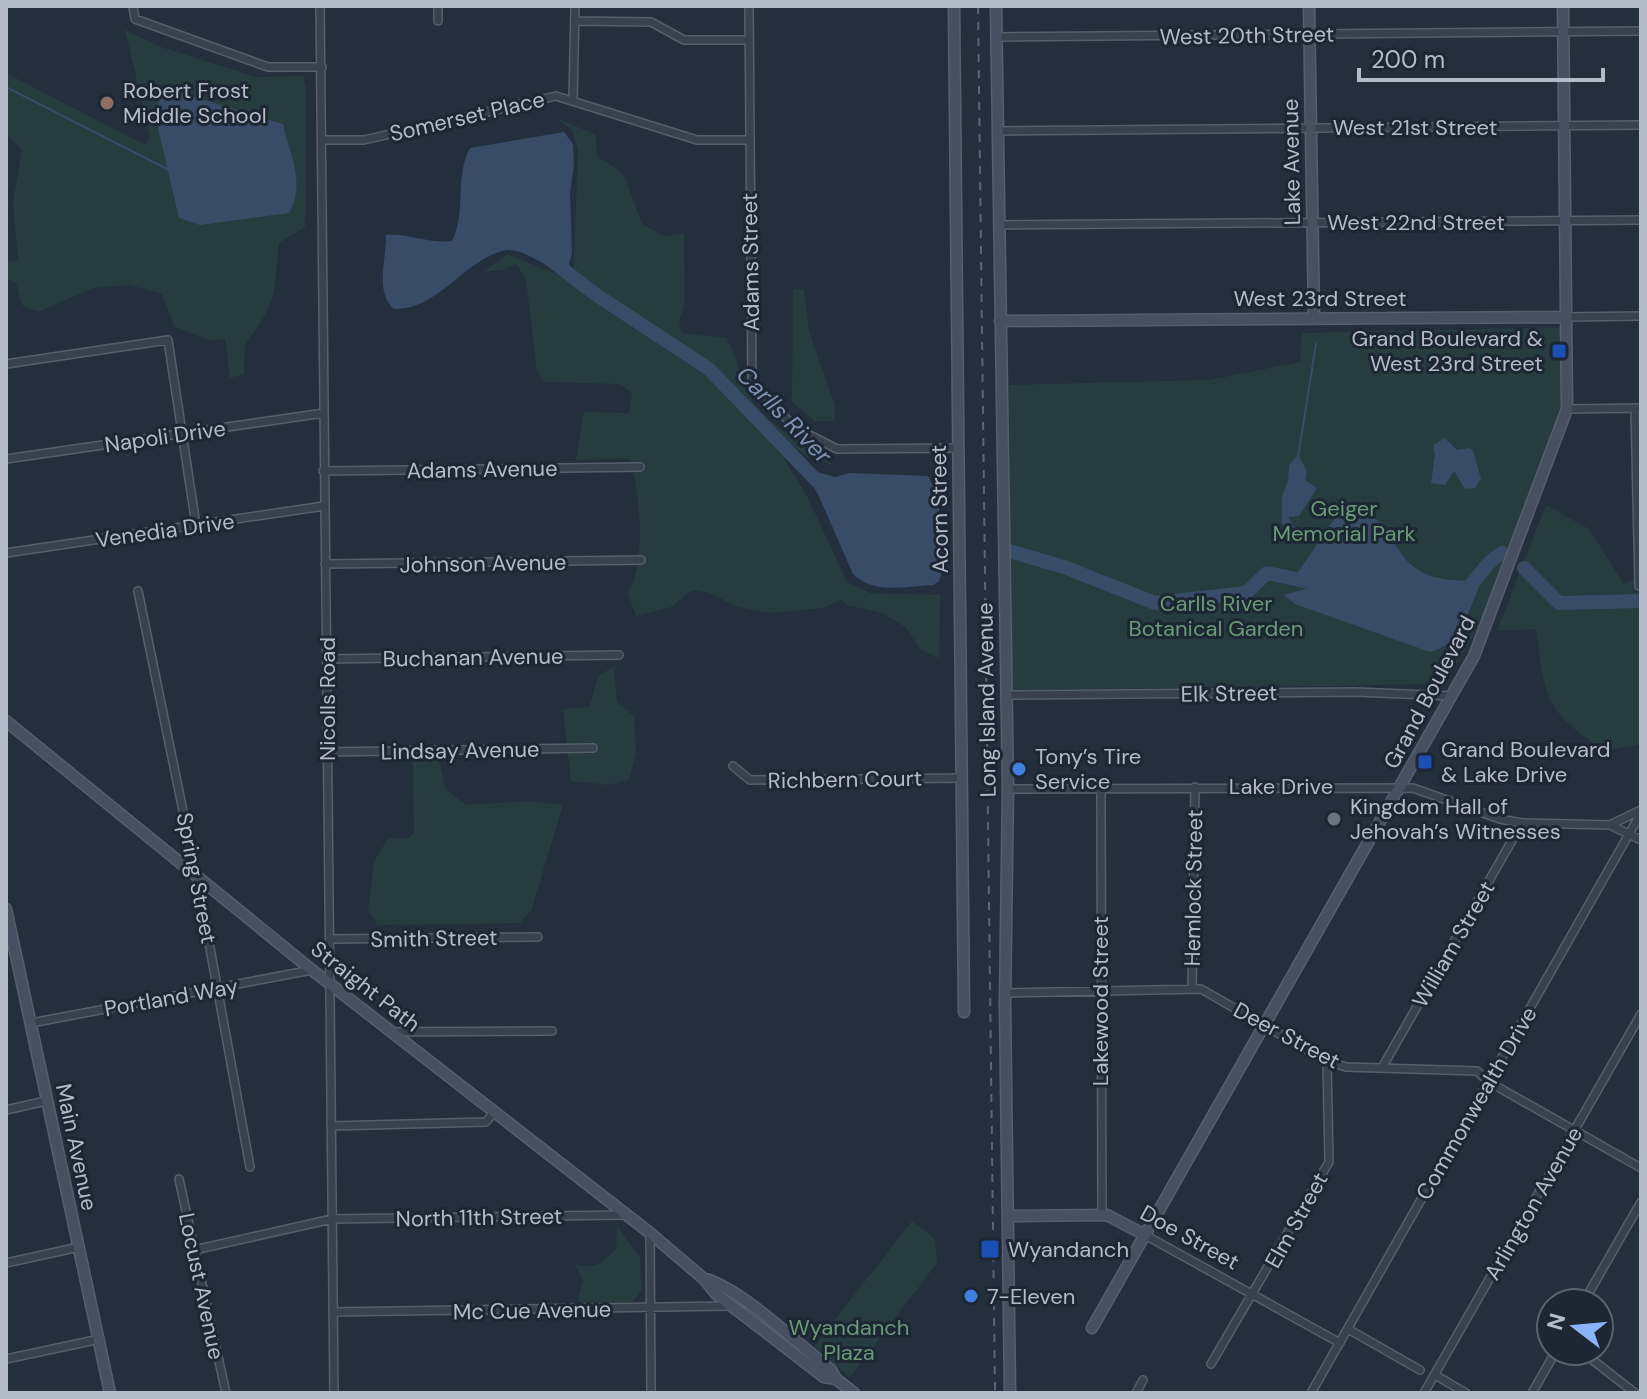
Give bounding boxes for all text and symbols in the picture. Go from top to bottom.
street label: West 20th Street [1159,19,1335,52]
scale bar [1359,32,1603,82]
text: 200 m [1371,44,1445,75]
place label: Robert Frost Middle School [123,76,267,130]
street label: Somerset Place [387,85,548,148]
marker: Robert Frost Middle School [98,94,116,112]
street label: Lake Avenue [1276,98,1307,226]
street label: West 21st Street [1333,113,1497,142]
street label: Adams Street [735,192,766,332]
street label: West 22nd Street [1327,208,1505,237]
street label: West 23rd Street [1233,284,1407,313]
place label: Grand Boulevard & West 23rd Street [1352,324,1543,378]
marker: Grand Boulevard & West 23rd Street [1550,342,1568,360]
water label: Carlls River [730,359,839,471]
street label: Napoli Drive [103,414,228,459]
street label: Acorn Street [924,444,955,574]
street label: Adams Avenue [406,454,558,485]
park label: Geiger Memorial Park [1272,494,1416,548]
street label: Venedia Drive [94,506,236,555]
street label: Johnson Avenue [399,548,567,579]
park label: Carlls River Botanical Garden [1129,589,1303,643]
street label: Long Island Avenue [970,602,1003,798]
street label: Grand Boulevard [1377,611,1482,774]
street label: Nicolls Road [313,637,342,761]
street label: Buchanan Avenue [382,641,564,674]
street label: Elk Street [1180,678,1278,709]
street label: Lindsay Avenue [380,735,540,766]
place label: Grand Boulevard & Lake Drive [1441,735,1610,789]
place label: Tony’s Tire Service [1035,742,1141,796]
marker: Grand Boulevard & Lake Drive [1416,753,1434,771]
marker: Tony’s Tire Service [1010,760,1028,778]
street label: Richbern Court [767,764,923,795]
street label: Lake Drive [1229,772,1333,801]
place label: Kingdom Hall of Jehovah’s Witnesses [1350,792,1561,846]
street label: Hemlock Street [1178,809,1209,967]
street label: Spring Street [170,810,223,946]
marker: Kingdom Hall of Jehovah’s Witnesses [1325,810,1343,828]
street label: William Street [1406,876,1501,1013]
street label: Lakewood Street [1086,916,1115,1086]
street label: Smith Street [370,923,498,954]
street label: Straight Path [305,935,426,1038]
street label: Portland Way [102,971,240,1024]
street label: Deer Street [1229,995,1345,1076]
street label: Commonwealth Drive [1409,1001,1544,1205]
street label: Main Avenue [49,1081,104,1213]
street label: Arlington Avenue [1478,1121,1589,1285]
street label: Elm Street [1258,1167,1335,1273]
street label: Doe Street [1135,1198,1244,1277]
street label: North 11th Street [395,1202,563,1233]
street label: Locust Avenue [172,1210,231,1362]
place label: Wyandanch [1008,1235,1129,1264]
marker: Wyandanch [979,1238,1001,1260]
place label: 7-Eleven [987,1282,1075,1311]
marker: 7-Eleven [962,1287,980,1305]
north arrow [1535,1287,1615,1367]
street label: Mc Cue Avenue [453,1295,611,1326]
text: N [1540,1310,1572,1333]
park label: Wyandanch Plaza [788,1313,910,1367]

